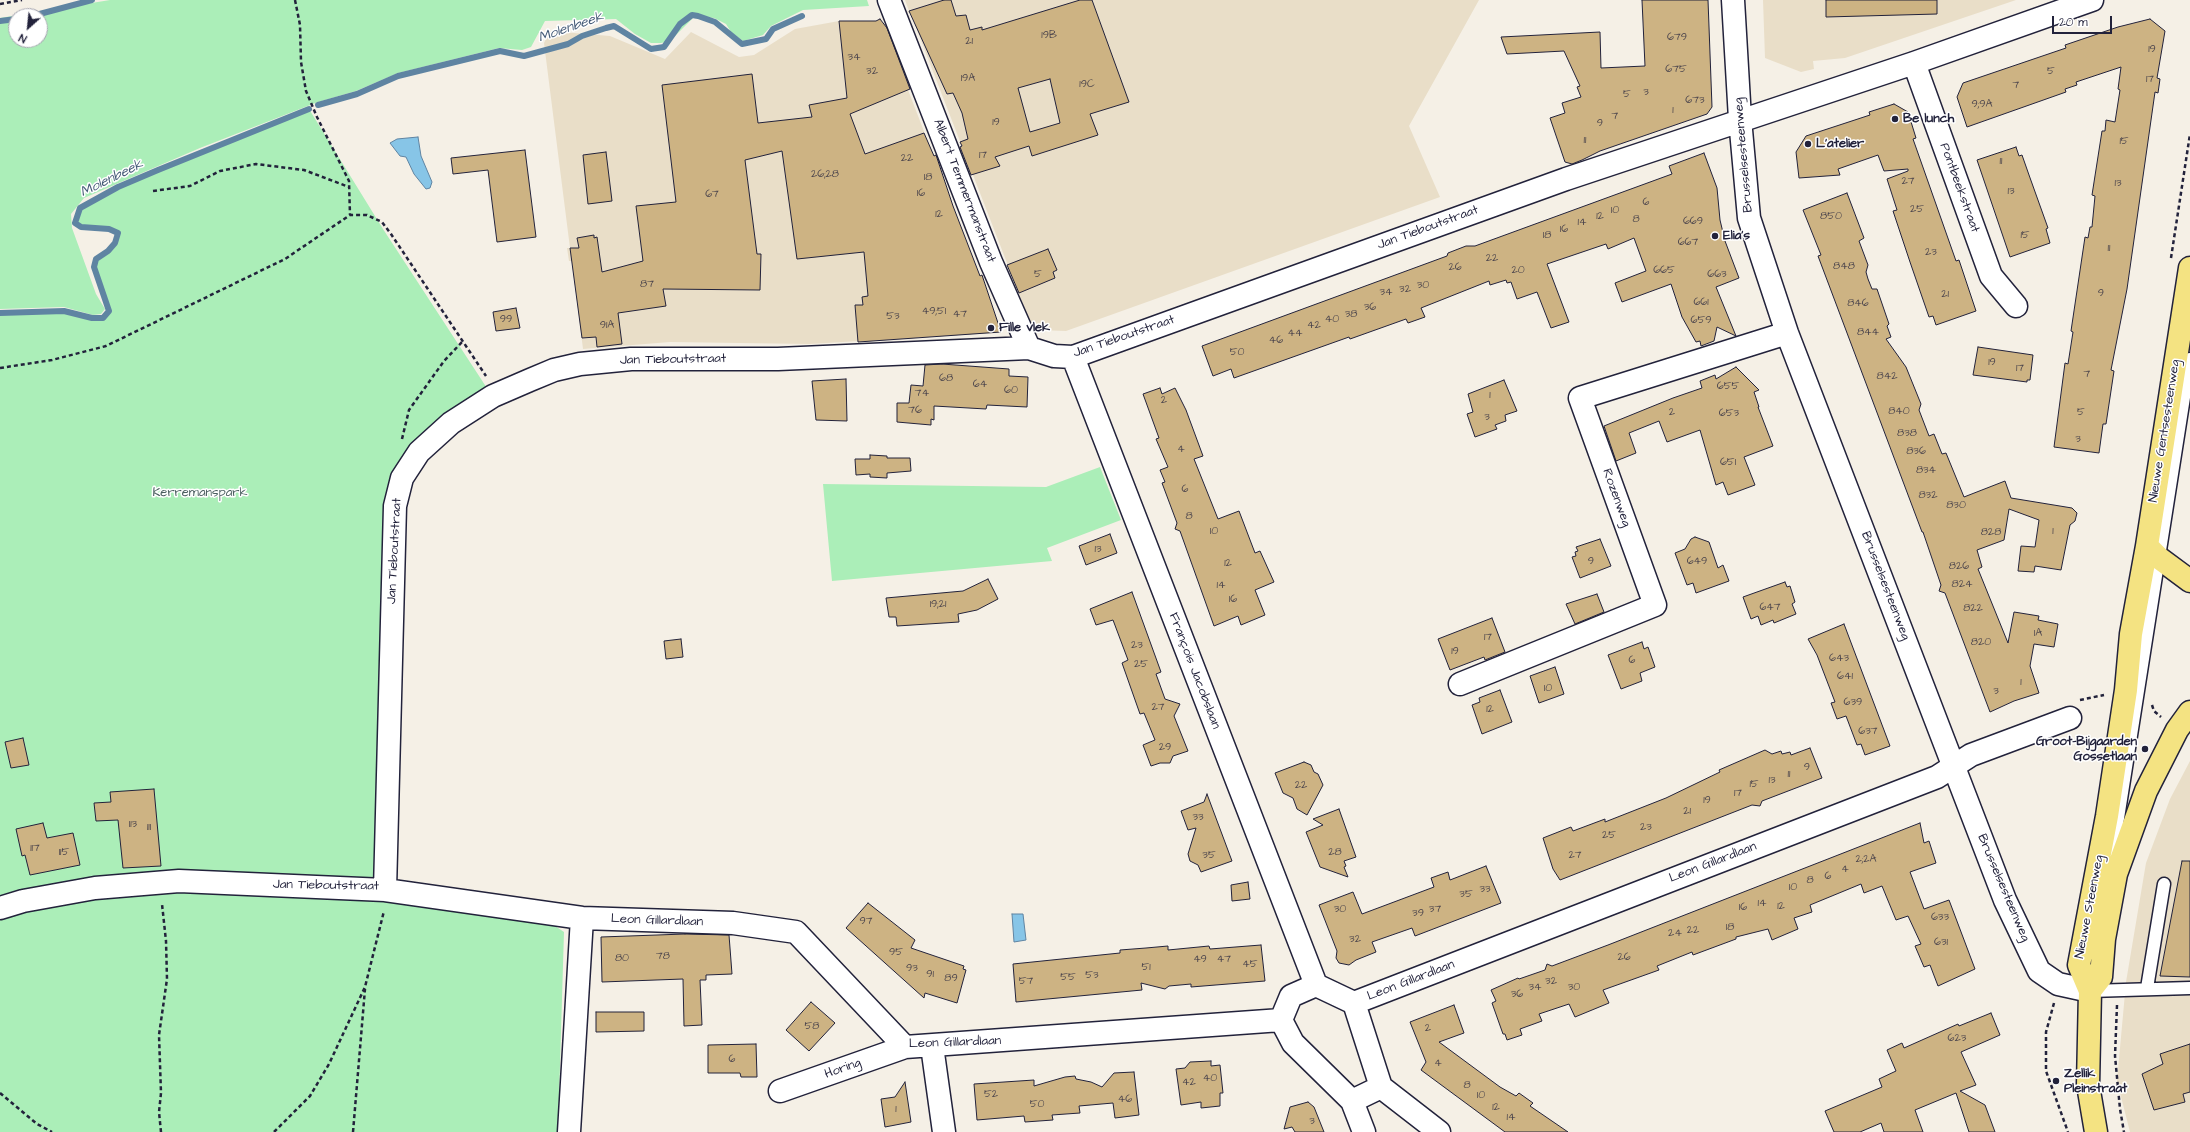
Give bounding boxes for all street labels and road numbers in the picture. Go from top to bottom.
street label: Brusselsesteenweg [1731,97,1757,213]
street label: Albert Temmermanstraat [929,117,999,265]
street label: Pontbeekstraat [1936,141,1982,235]
street label: Jan Tieboutstraat [1375,203,1481,253]
street label: Jan Tieboutstraat [1071,312,1177,362]
street label: Jan Tieboutstraat [620,351,726,369]
street label: Nieuwe Gentsesteenweg [2146,358,2184,504]
street label: Rozenweg [1598,467,1634,529]
street label: Jan Tieboutstraat [384,498,406,604]
street label: Brusselsesteenweg [1857,529,1913,643]
street label: François Jacobslaan [1165,611,1223,731]
street label: Brusselsesteenweg [1973,832,2033,944]
street label: Leon Gillardlaan [1667,839,1759,887]
street label: Nieuwe Steenweg [2072,854,2108,960]
street label: Jan Tieboutstraat [273,877,379,895]
street label: Leon Gillardlaan [611,912,703,930]
street label: Leon Gillardlaan [1365,957,1457,1005]
street label: Leon Gillardlaan [909,1034,1001,1052]
street label: Horing [823,1055,863,1083]

